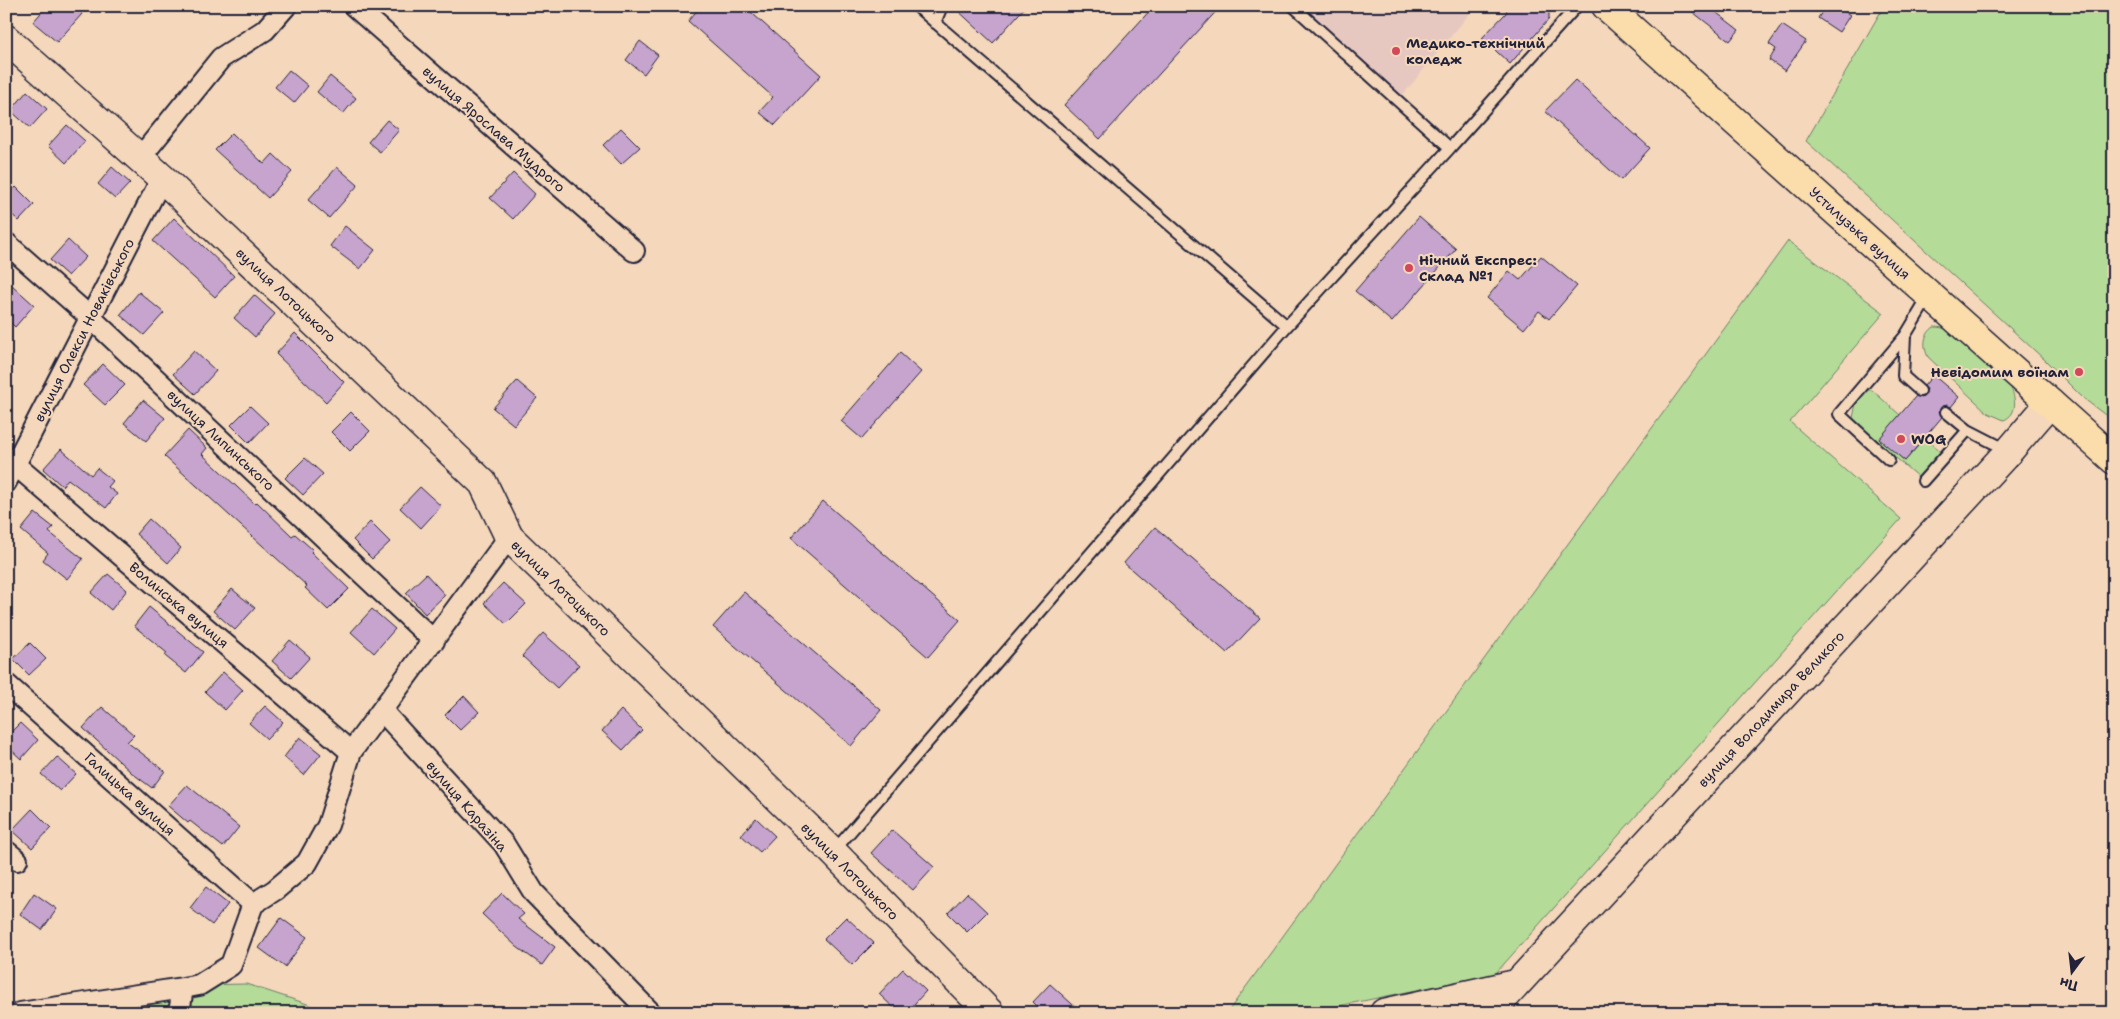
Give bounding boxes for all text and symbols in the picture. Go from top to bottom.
place label: Медико-технічний коледж [1406,34,1545,68]
marker: Медико-технічний коледж [1390,45,1402,57]
street label: вулиця Ярослава Мудрого [419,62,569,196]
street label: Устилузька вулиця [1806,183,1914,283]
street label: вулиця Олекси Новаківського [30,235,138,425]
street label: вулиця Лотоцького [232,244,340,346]
place label: Нічний Експрес: Склад №1 [1419,251,1537,285]
marker: Нічний Експрес: Склад №1 [1403,262,1415,274]
place label: Невідомим воїнам [1931,363,2069,381]
marker: Невідомим воїнам [2073,366,2085,378]
street label: вулиця Липинського [163,385,279,495]
place label: WOG [1911,430,1946,448]
marker: WOG [1895,433,1907,445]
street label: вулиця Лотоцького [508,536,614,640]
street label: Волинська вулиця [125,558,233,652]
street label: вулиця Володимира Великого [1694,627,1848,791]
street label: Галицька вулиця [81,748,179,840]
street label: вулиця Каразіна [422,757,512,856]
street label: вулиця Лотоцького [797,818,903,924]
north arrow [2048,946,2098,996]
text: Пн [2057,973,2080,996]

